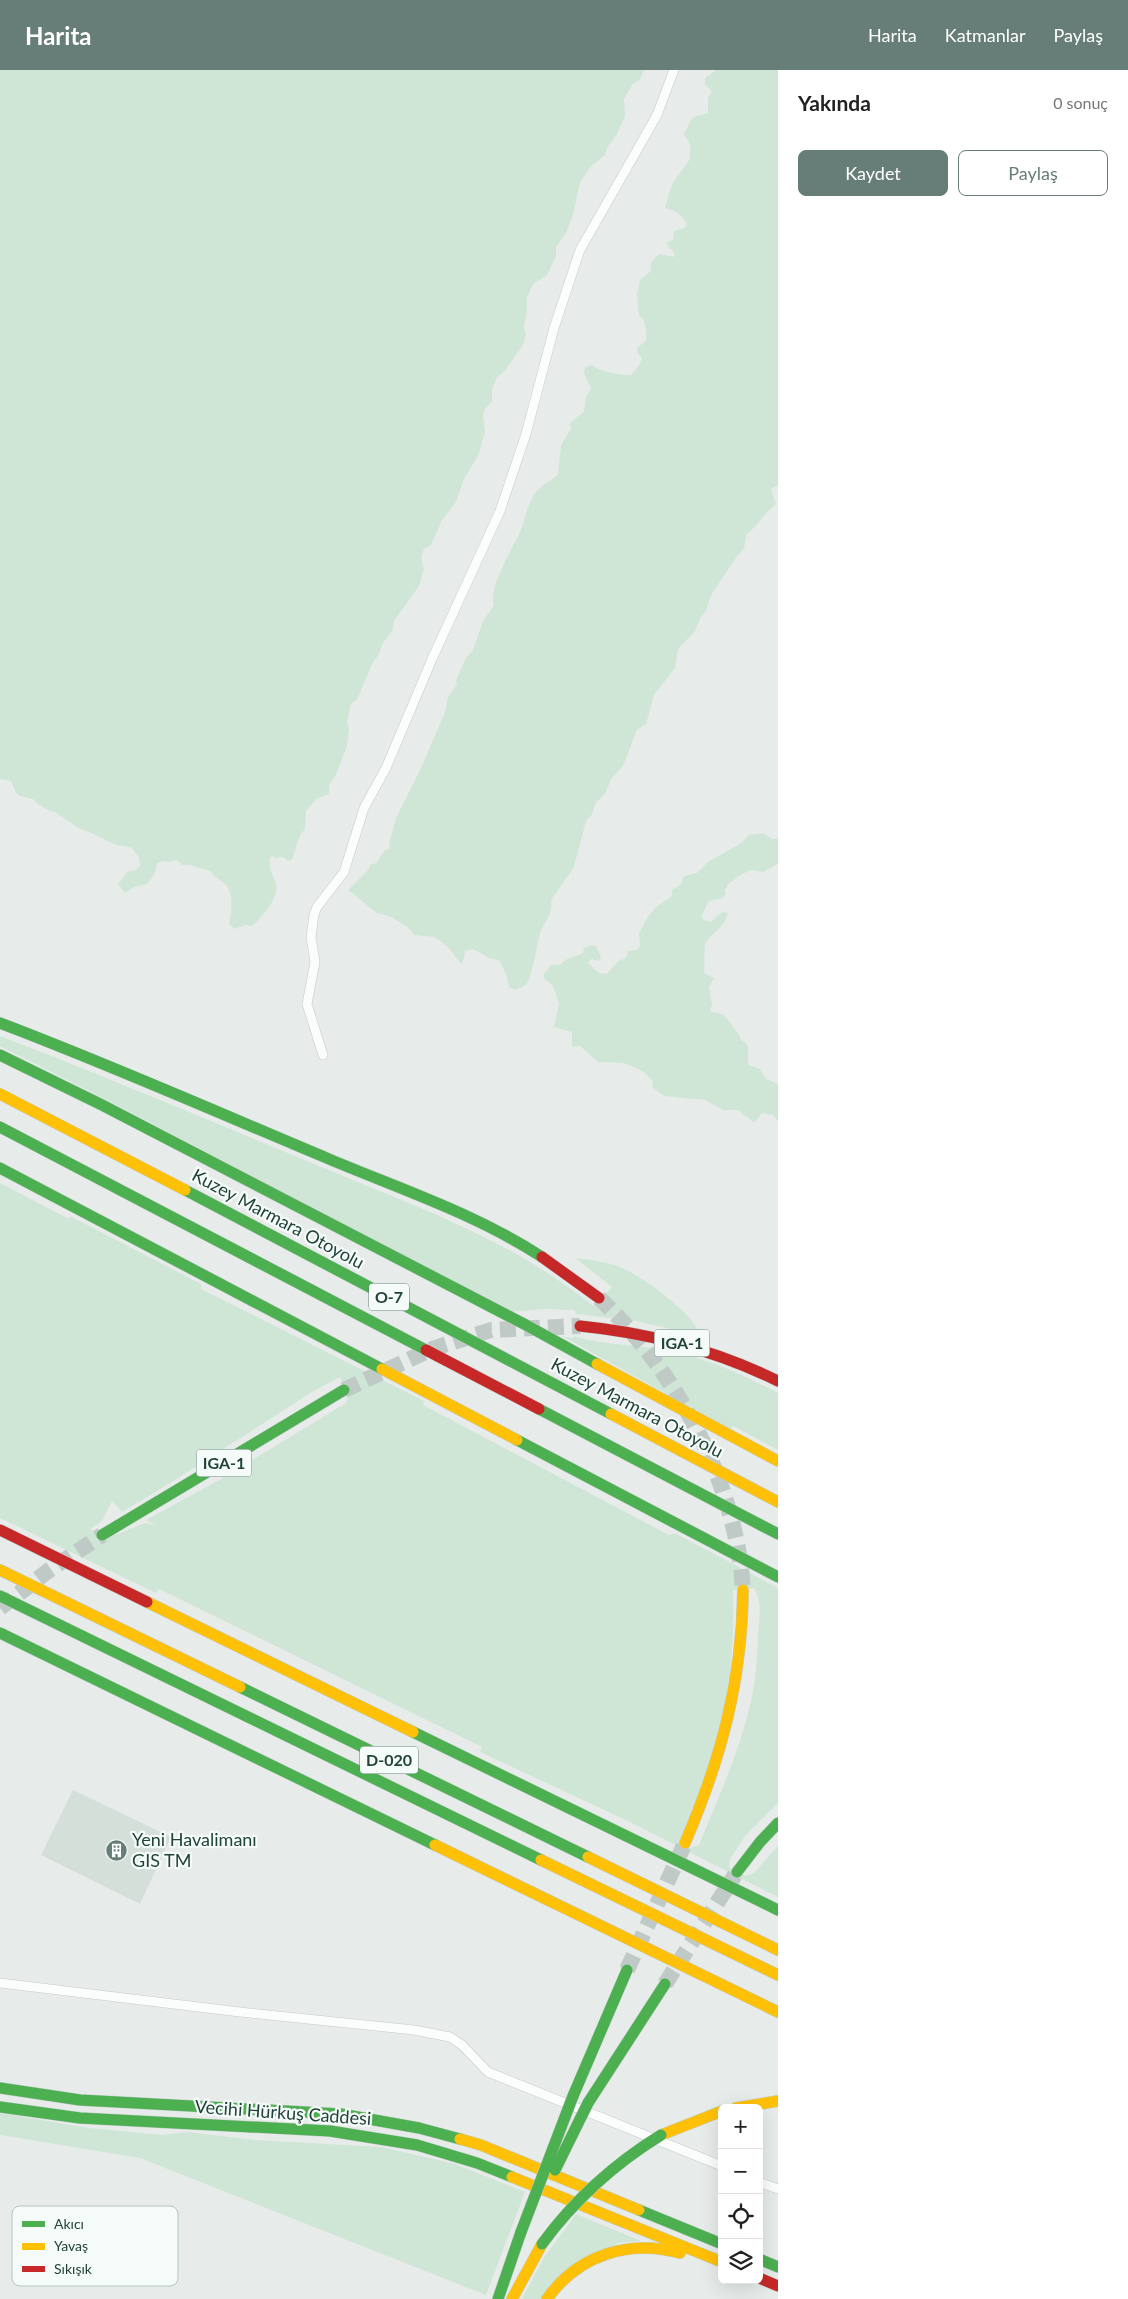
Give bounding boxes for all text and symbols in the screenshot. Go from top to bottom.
text: Harita [25,21,92,50]
text: Harita [868,24,917,46]
text: Katmanlar [945,24,1025,46]
text: Paylaş [1053,24,1103,46]
text: Yakında [798,90,871,115]
text: 0 sonuç [1053,93,1108,112]
button: Kaydet [798,150,948,196]
button: Paylaş [958,150,1108,196]
street label: Kuzey Marmara Otoyolu [189,1163,368,1273]
road number: O-7 [369,1284,409,1310]
road number: IGA-1 [654,1330,710,1356]
street label: Kuzey Marmara Otoyolu [548,1352,727,1462]
road number: IGA-1 [196,1450,252,1476]
road number: D-020 [360,1746,418,1774]
place label: Yeni Havalimanı GIS TM [132,1828,257,1871]
building icon: Yeni Havalimanı GIS TM [104,1838,128,1862]
street label: Vecihi Hürkuş Caddesi [194,2095,372,2129]
map controls [718,2104,763,2284]
button: + [718,2104,763,2149]
button: − [718,2149,763,2194]
button: locate [718,2194,763,2239]
legend [12,2206,178,2286]
text: Akıcı [54,2215,84,2232]
text: Yavaş [54,2237,88,2254]
button: layers [718,2239,763,2284]
text: Sıkışık [54,2260,93,2277]

